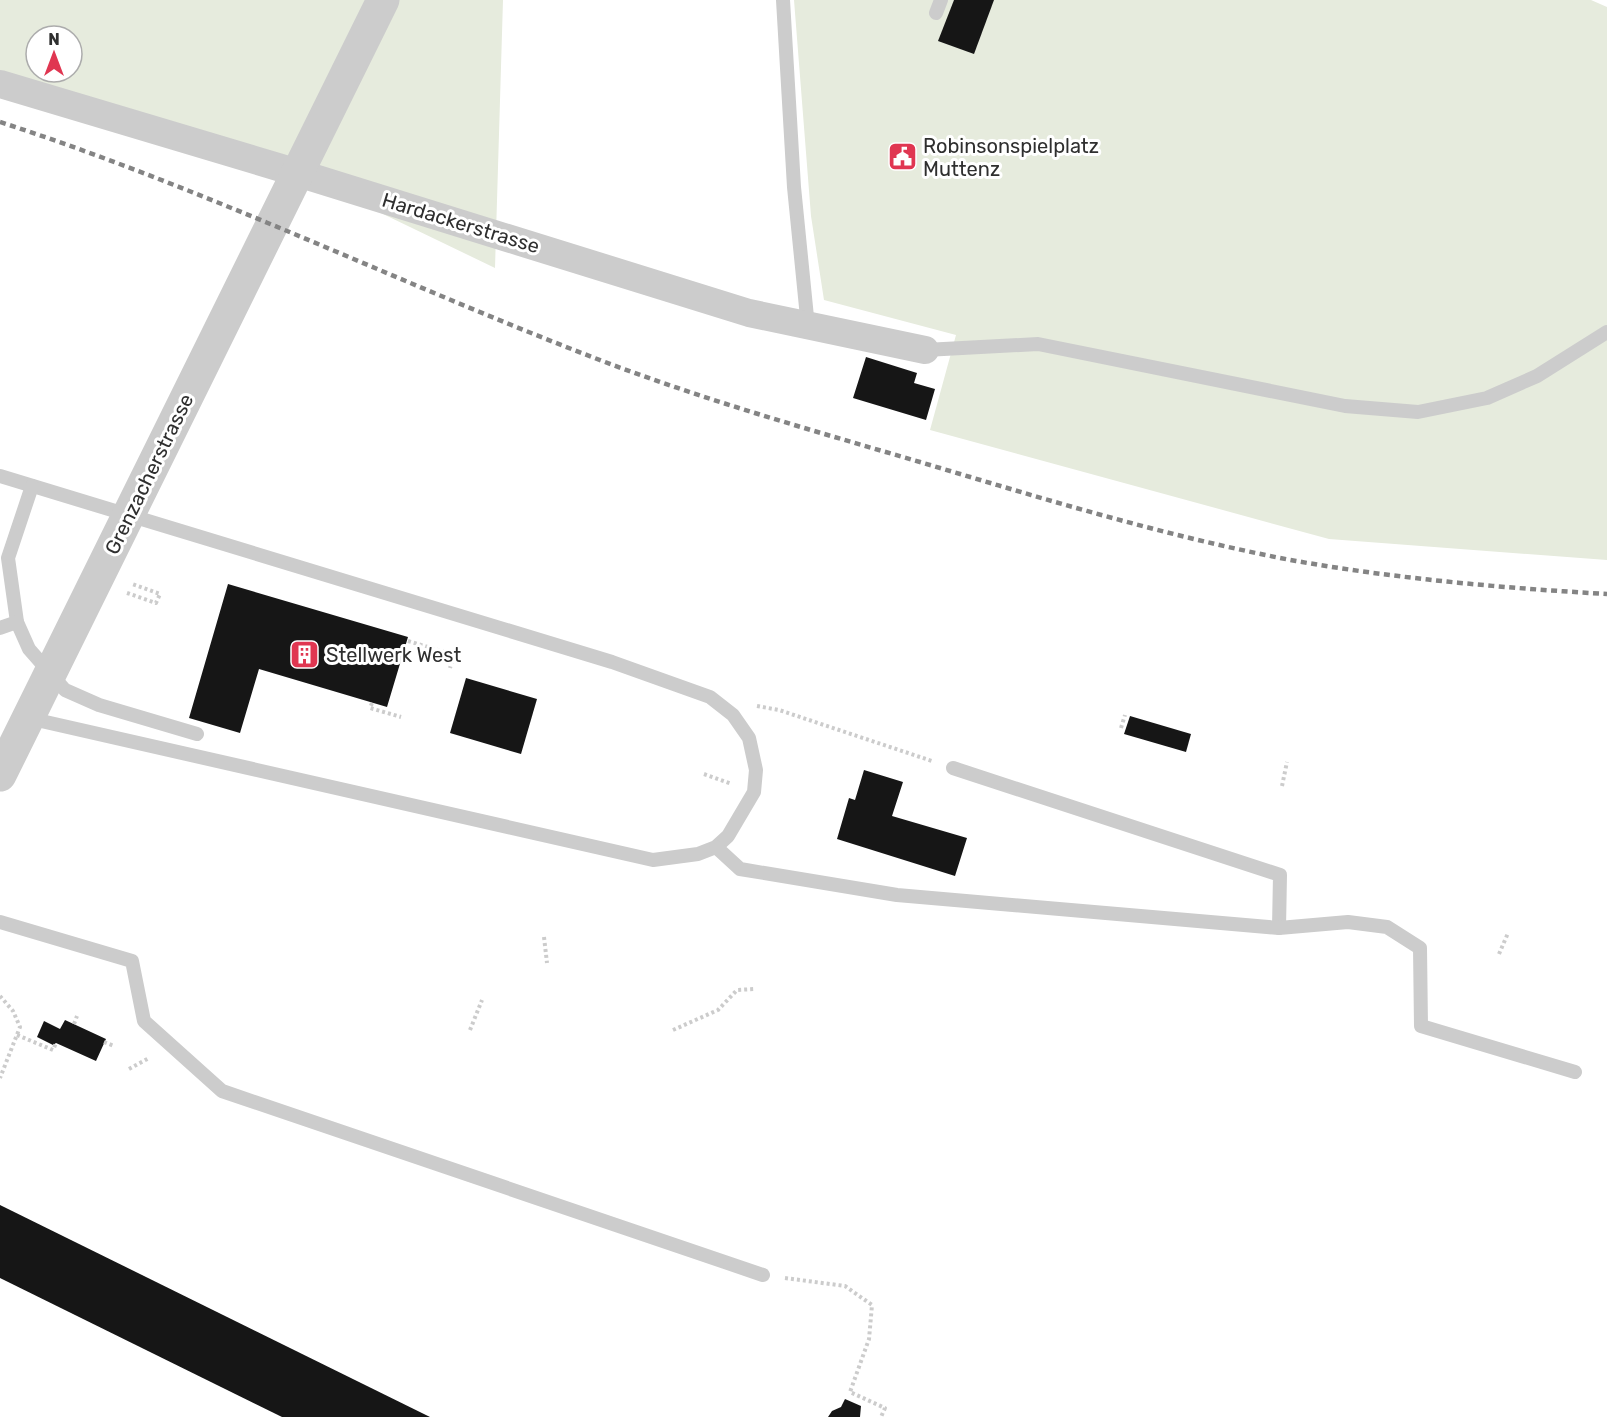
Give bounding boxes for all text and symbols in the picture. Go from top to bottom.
north arrow [24,24,84,84]
text: N [48,30,60,49]
place label: Robinsonspielplatz Muttenz [923,134,1099,181]
public building icon: Robinsonspielplatz Muttenz [886,141,918,173]
street label: Hardackerstrasse [379,188,543,258]
street label: Grenzacherstrasse [100,390,198,558]
building icon: Stellwerk West [289,639,321,671]
place label: Stellwerk West [326,643,461,667]

